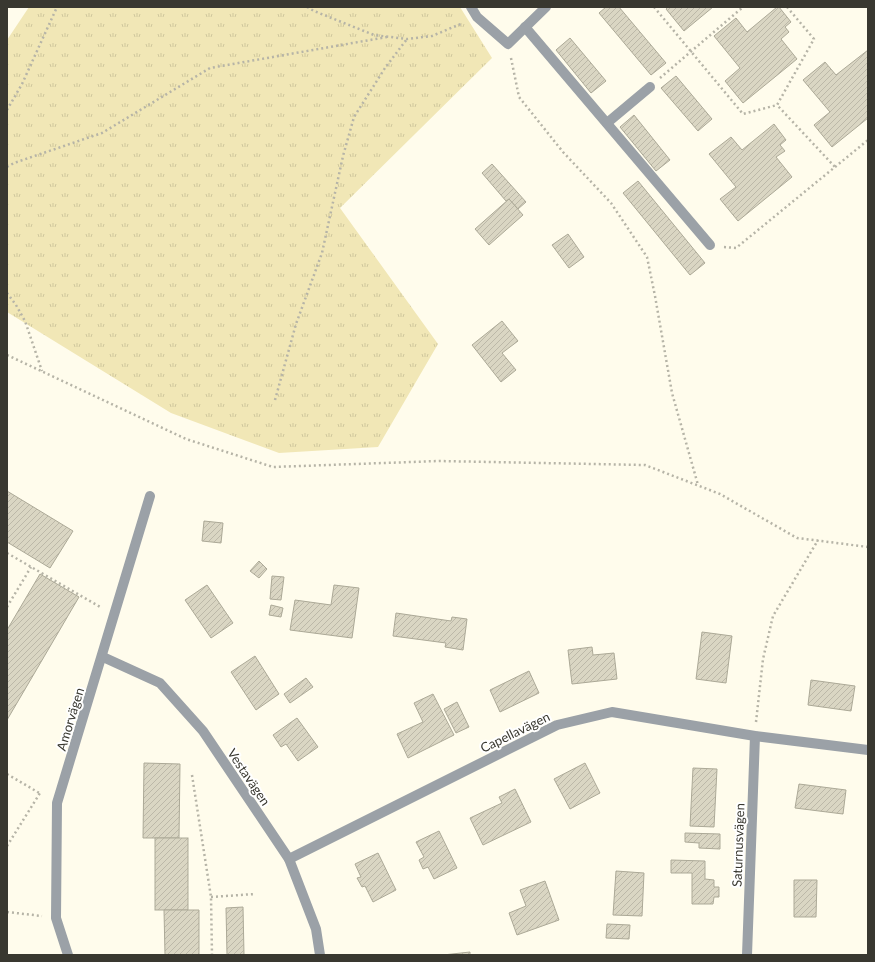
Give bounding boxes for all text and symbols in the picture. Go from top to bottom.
street label: Amorvägen [53,685,87,753]
street label: Capellavägen [478,708,552,756]
street label: Vestavägen [224,746,274,808]
street label: Saturnusvägen [729,803,747,887]

